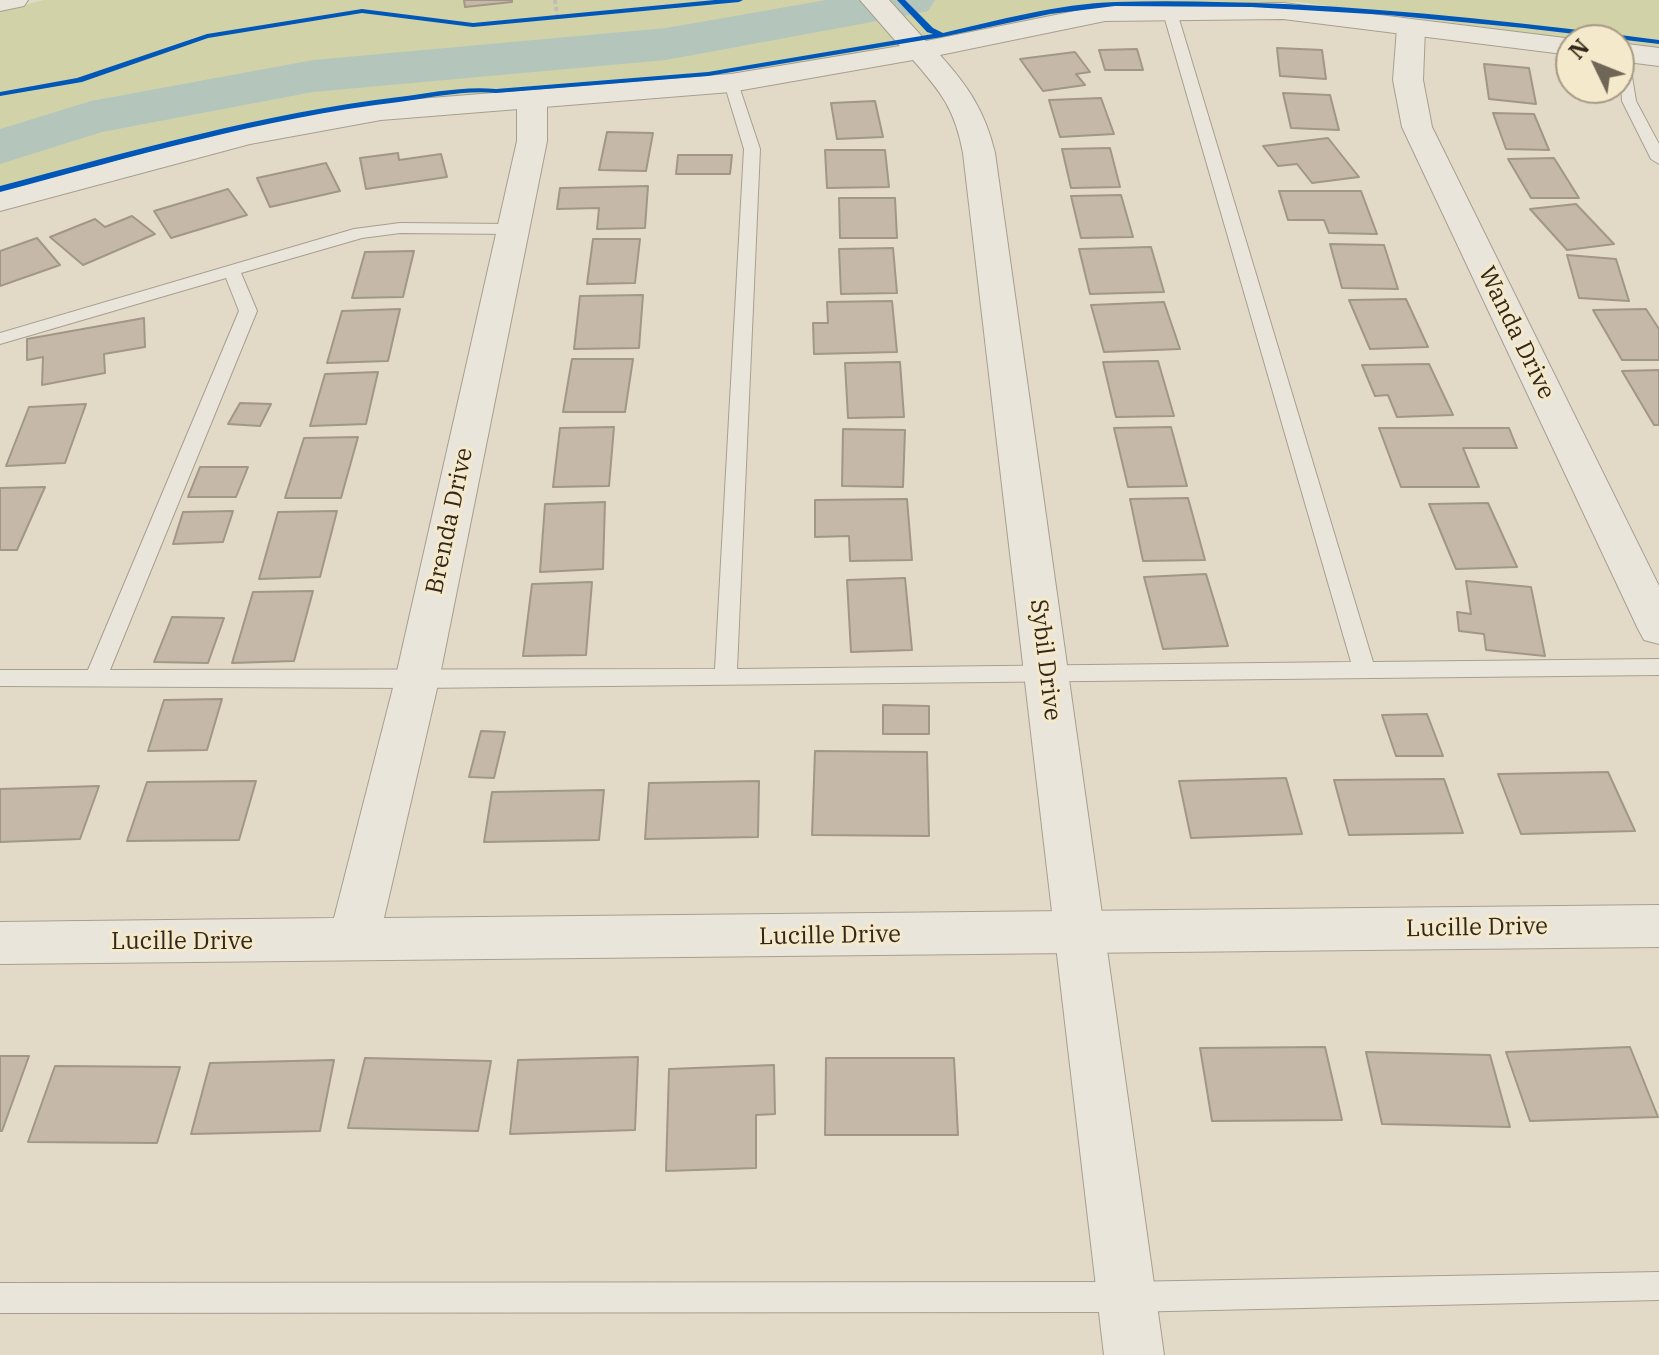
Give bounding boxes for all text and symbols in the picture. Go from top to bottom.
north arrow [1555,24,1635,104]
text: N [1562,32,1595,65]
street label: Wanda Drive [1471,262,1561,404]
street label: Brenda Drive [420,445,480,597]
street label: Sybil Drive [1023,598,1067,722]
street label: Lucille Drive [1406,912,1548,944]
street label: Lucille Drive [759,920,901,952]
street label: Lucille Drive [111,928,253,956]

